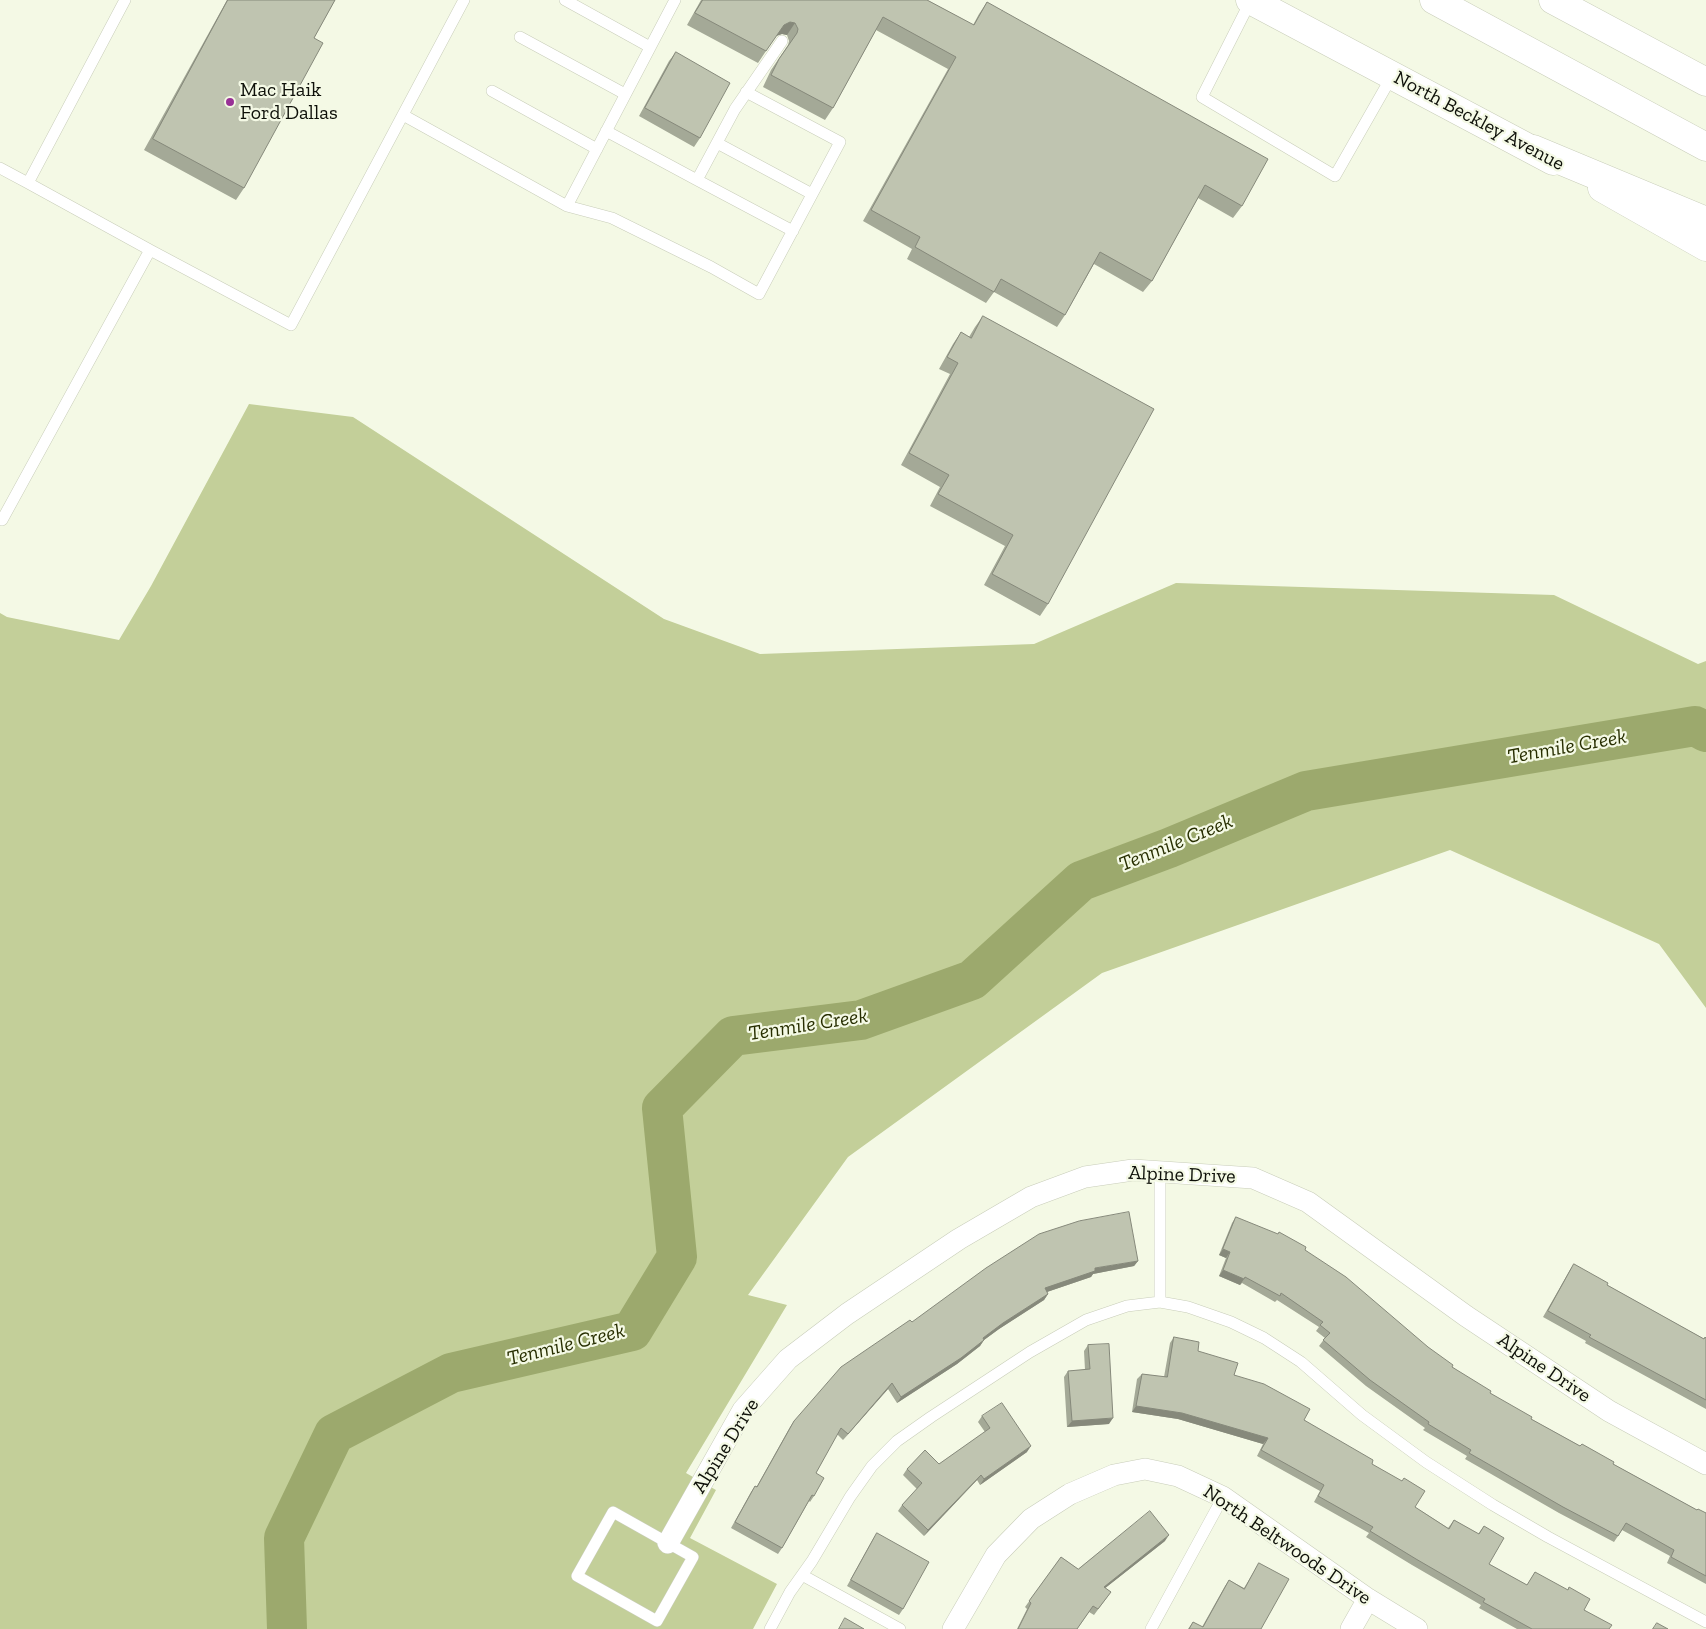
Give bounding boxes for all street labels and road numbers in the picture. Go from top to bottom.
street label: North Beckley Avenue [1390,66,1568,176]
street label: Alpine Drive [1128,1161,1236,1189]
street label: Alpine Drive [1493,1328,1595,1408]
street label: Alpine Drive [687,1394,765,1498]
street label: North Beltwoods Drive [1198,1480,1376,1610]

